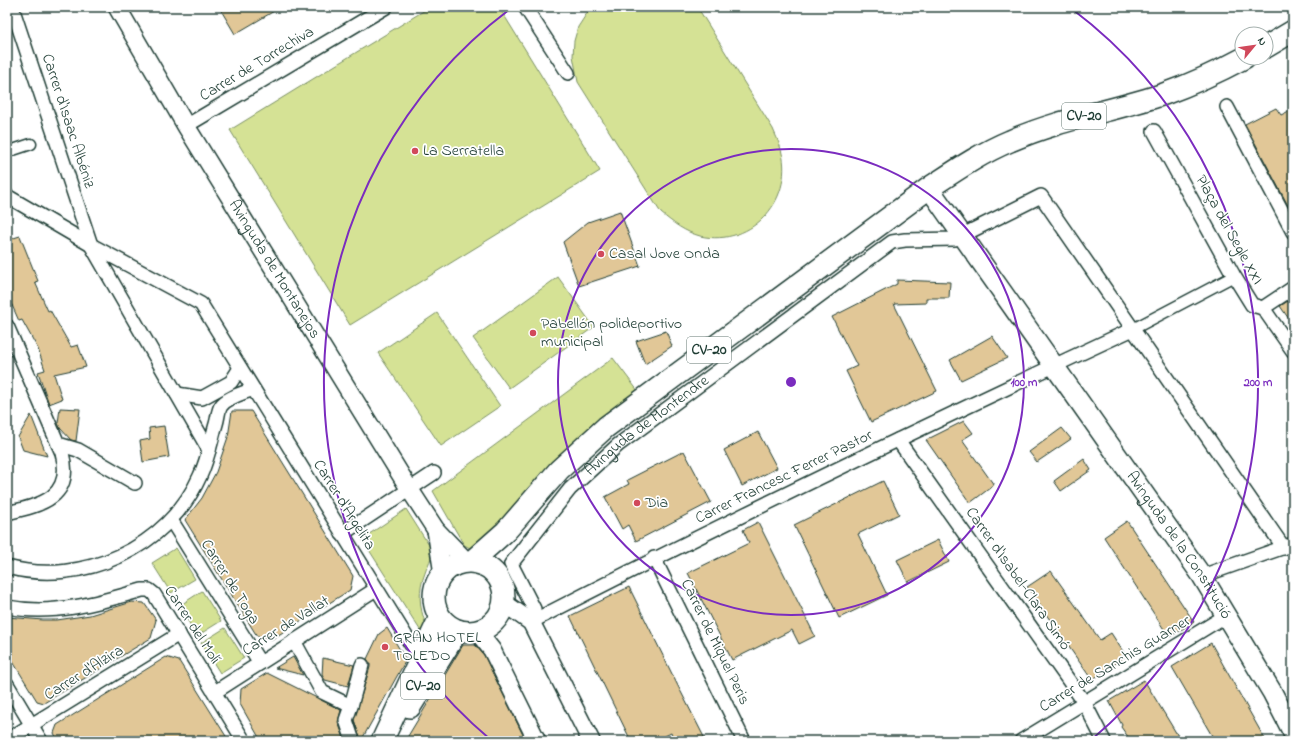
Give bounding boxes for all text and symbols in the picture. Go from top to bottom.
street label: Carrer de Torrechiva [195,20,319,108]
north arrow [1234,26,1274,66]
text: N [1253,35,1271,49]
street label: Carrer d'Isaac Albéniz [35,51,101,192]
road number: CV-20 [1062,103,1106,129]
place label: La Serratella [423,139,504,163]
marker: La Serratella [410,146,420,156]
street label: Plaça del Segle XXI [1189,171,1269,289]
street label: Avinguda de Montanejos [222,195,326,344]
place label: Casal Jove Onda [609,242,720,266]
marker: Casal Jove Onda [596,249,606,259]
place label: Pabellón polideportivo municipal [541,312,682,354]
marker: Pabellón polideportivo municipal [528,328,538,338]
road number: CV-20 [687,337,731,363]
street label: Avinguda de Montendre [579,369,715,482]
text: 100 m [1011,374,1038,392]
text: 200 m [1243,374,1273,392]
centre of rings [784,375,798,389]
street label: Carrer Francesc Ferrer Pastor [691,423,877,531]
street label: Carrer d'Argelita [307,455,381,555]
street label: Avinguda de la Constitució [1120,466,1238,624]
place label: Dia [644,491,668,515]
marker: Dia [632,498,642,508]
street label: Carrer d'Isabel-Clara Simó [959,502,1077,656]
street label: Carrer de Toga [194,535,266,629]
street label: Carrer de Miquel Peris [674,575,756,709]
street label: Carrer del Molí [158,581,226,669]
street label: Carrer de Vallat [238,589,335,662]
street label: Carrer de Sanchis Guarner [1035,609,1195,719]
place label: GRAN HOTEL TOLEDO [393,626,481,668]
street label: Carrer d'Alzira [40,639,128,707]
marker: GRAN HOTEL TOLEDO [380,642,390,652]
road number: CV-20 [401,673,445,699]

